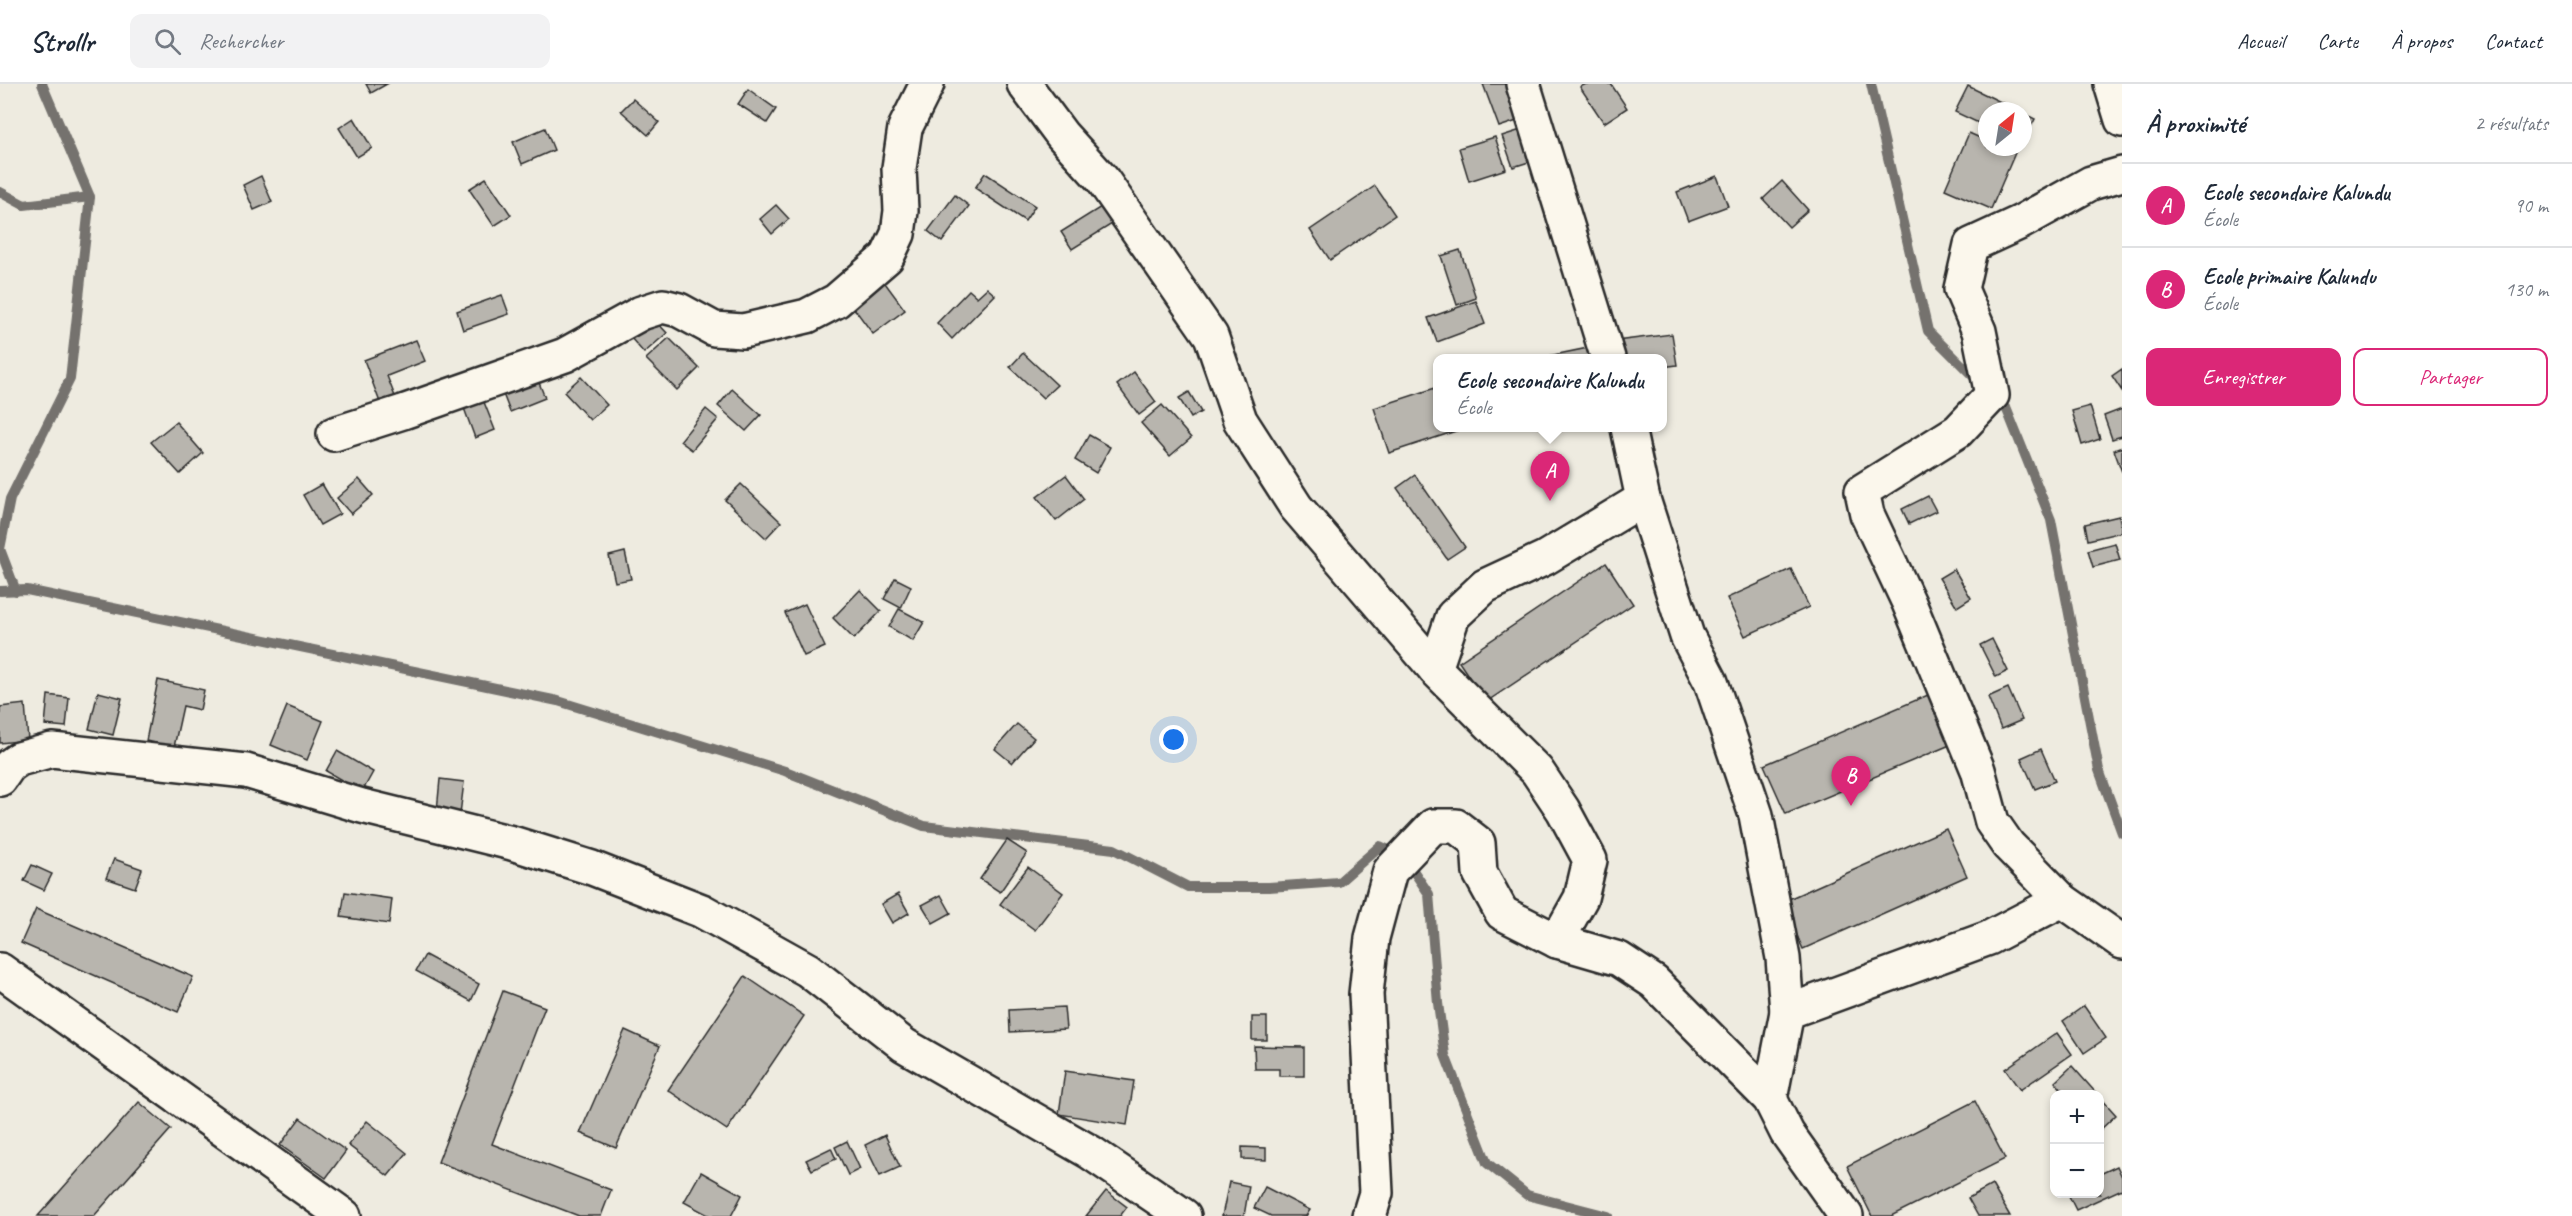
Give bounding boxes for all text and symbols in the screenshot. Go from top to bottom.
search box [130,14,550,68]
text: Strollr [30,24,94,59]
icon: search [151,25,184,58]
text: Rechercher [199,27,283,55]
text: Accueil [2237,28,2285,54]
text: Carte [2318,28,2358,54]
text: À propos [2391,28,2452,54]
text: Contact [2485,28,2542,54]
north arrow [1978,102,2032,156]
text: À proximité [2146,107,2245,140]
text: 2 résultats [2475,111,2548,136]
text: Ecole secondaire Kalundu [2203,179,2390,207]
text: A [2160,193,2171,218]
text: 90 m [2514,193,2548,218]
text: École [2203,207,2238,232]
text: Ecole primaire Kalundu [2203,263,2375,291]
text: B [2160,277,2171,302]
text: 130 m [2505,277,2548,302]
text: École [2203,291,2238,316]
button: Enregistrer [2146,348,2341,406]
button: Partager [2353,348,2548,406]
popup [1433,354,1667,432]
text: Ecole secondaire Kalundu [1457,367,1643,395]
text: École [1457,395,1492,420]
pin: A [1530,452,1570,501]
your location [1159,725,1188,754]
pin: B [1832,756,1870,806]
map controls [2050,1090,2104,1198]
button: + [2050,1090,2104,1144]
button: − [2050,1144,2104,1198]

